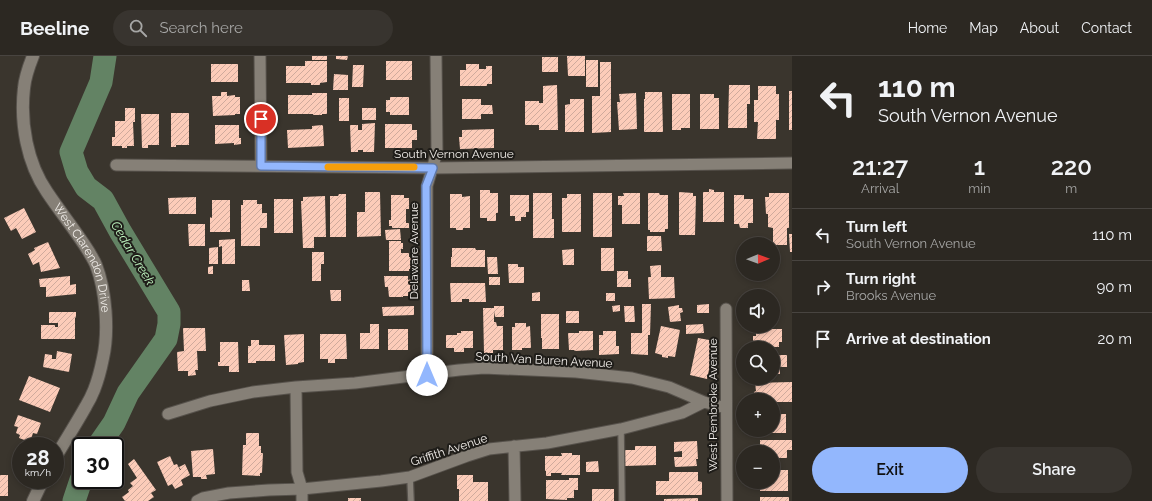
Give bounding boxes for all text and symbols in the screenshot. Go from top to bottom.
search box [113,10,393,46]
text: Beeline [20,17,89,39]
icon: search [127,17,149,39]
text: Search here [159,19,243,37]
text: Home [908,20,947,36]
text: Map [969,20,998,36]
text: About [1020,20,1059,36]
text: Contact [1081,20,1132,36]
text: 110 m [878,71,956,104]
icon: left [812,72,864,124]
pin [244,102,278,136]
text: South Vernon Avenue [878,105,1058,126]
icon: arrive [250,108,272,130]
street label: South Vernon Avenue [394,147,514,161]
text: 21:27 [852,152,908,181]
text: 1 [974,152,985,181]
text: 220 [1051,152,1092,181]
text: Arrival [861,181,899,196]
text: min [968,181,991,196]
text: m [1065,181,1077,196]
street label: West Clarendon Drive [50,201,113,313]
street label: Delaware Avenue [407,202,421,300]
water label: Cedar Creek [108,218,158,288]
text: Turn left [846,218,907,236]
icon: left [812,224,834,246]
text: 110 m [1092,226,1132,244]
text: South Vernon Avenue [846,236,976,251]
north arrow [736,237,780,281]
map controls [736,237,780,489]
text: Turn right [846,270,916,288]
icon: right [812,276,834,298]
text: 90 m [1096,278,1132,296]
text: Brooks Avenue [846,288,936,303]
button: sound [736,289,780,333]
icon: arrive [812,328,834,350]
text: Arrive at destination [846,330,991,348]
text: 20 m [1097,330,1132,348]
street label: West Pembroke Avenue [706,338,720,472]
button: search [736,341,780,385]
street label: South Van Buren Avenue [475,349,613,371]
position arrow [406,354,448,396]
button: + [736,393,780,437]
street label: Griffith Avenue [409,431,489,469]
speed limit sign: 30 [72,437,124,489]
button: − [736,445,780,489]
text: 28 [26,446,50,470]
button: Exit [812,447,968,493]
button: Share [976,447,1132,493]
text: km/h [25,467,51,478]

